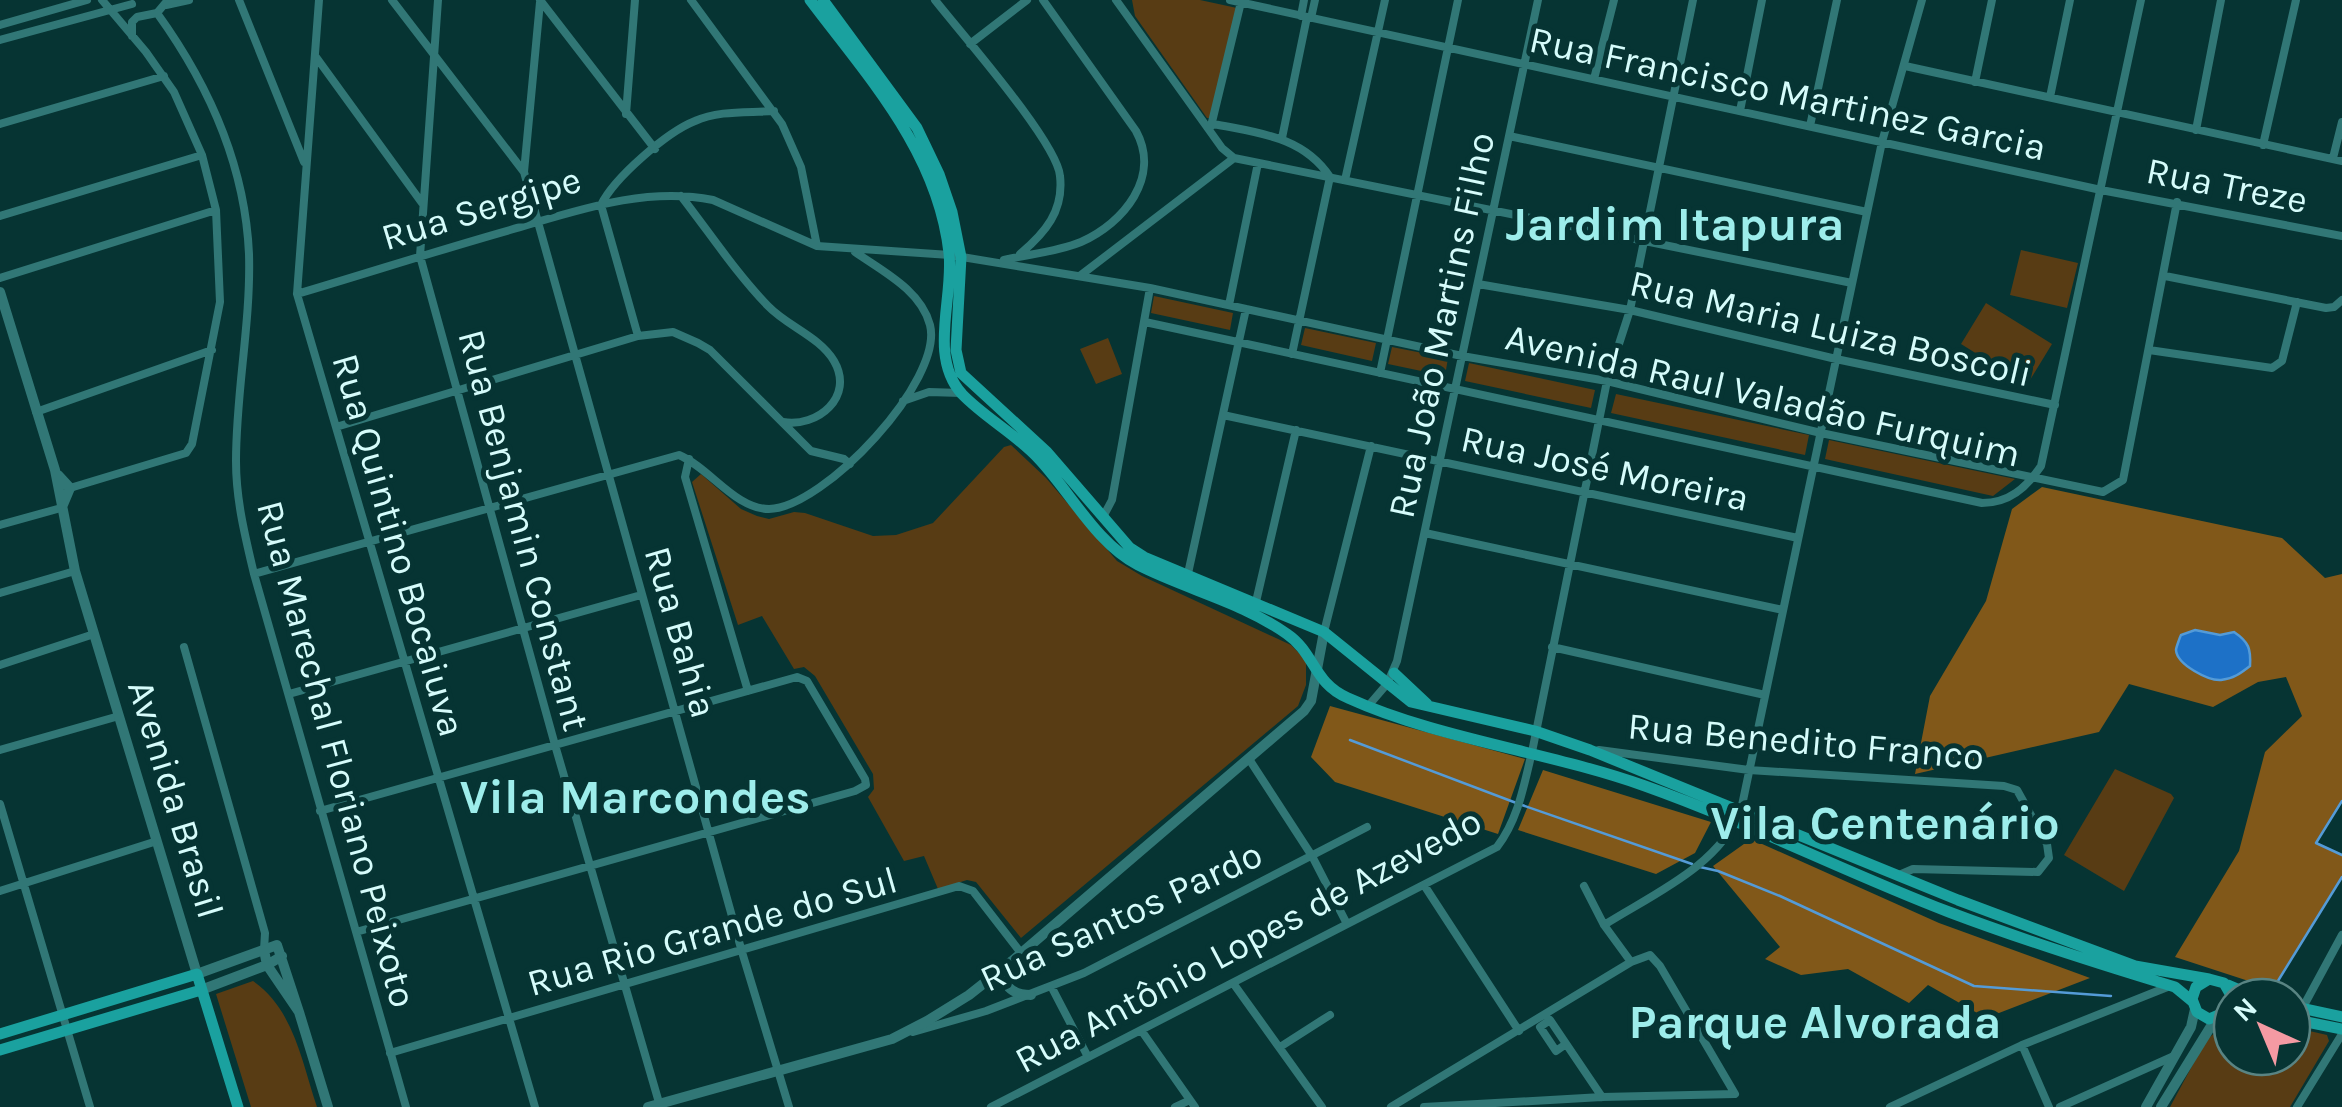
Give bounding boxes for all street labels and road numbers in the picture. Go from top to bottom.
street label: Rua Francisco Martinez Garcia [1525,17,2050,170]
street label: Rua João Martins Filho [1379,128,1504,522]
street label: Rua Treze [2142,148,2311,223]
street label: Rua Sergipe [376,157,586,260]
street label: Rua Maria Luiza Boscoli [1626,260,2036,397]
street label: Avenida Raul Valadão Furquim [1501,314,2025,477]
street label: Rua Benjamin Constant [448,325,599,736]
street label: Rua Quintino Bocaiuva [322,349,475,742]
street label: Rua José Moreira [1457,416,1753,521]
street label: Rua Marechal Floriano Peixoto [247,496,426,1012]
street label: Rua Bahia [635,541,726,723]
street label: Avenida Brasil [118,675,233,924]
street label: Rua Benedito Franco [1626,703,1986,779]
street label: Rua Antônio Lopes de Azevedo [1007,798,1489,1083]
street label: Rua Santos Pardo [973,831,1269,1002]
street label: Rua Rio Grande do Sul [522,857,902,1006]

